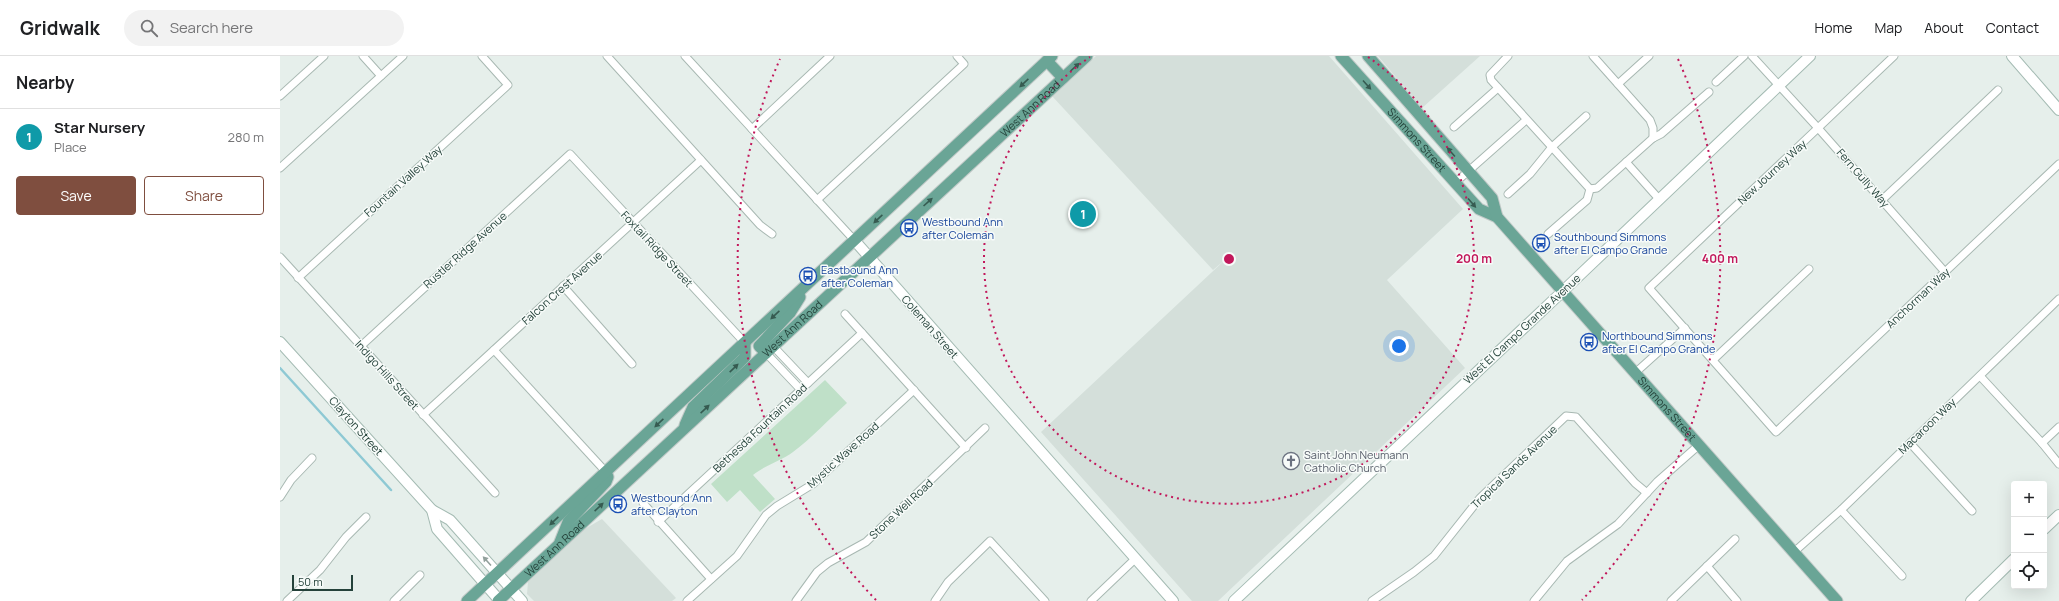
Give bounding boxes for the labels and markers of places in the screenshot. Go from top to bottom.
pin: 1 [1070,199,1096,229]
place label: Westbound Ann after Coleman [922,214,1003,242]
bus stop icon: Westbound Ann after Coleman [899,218,919,238]
place label: Southbound Simmons after El Campo Grande [1554,229,1668,257]
bus stop icon: Southbound Simmons after El Campo Grande [1531,233,1551,253]
centre of rings [1222,252,1236,266]
place label: Eastbound Ann after Coleman [821,262,898,290]
bus stop icon: Eastbound Ann after Coleman [798,266,818,286]
place label: Northbound Simmons after El Campo Grande [1602,328,1716,356]
bus stop icon: Northbound Simmons after El Campo Grande [1579,332,1599,352]
place label: Saint John Neumann Catholic Church [1304,447,1408,475]
church icon: Saint John Neumann Catholic Church [1281,451,1301,471]
place label: Westbound Ann after Clayton [631,490,712,518]
bus stop icon: Westbound Ann after Clayton [608,494,628,514]

